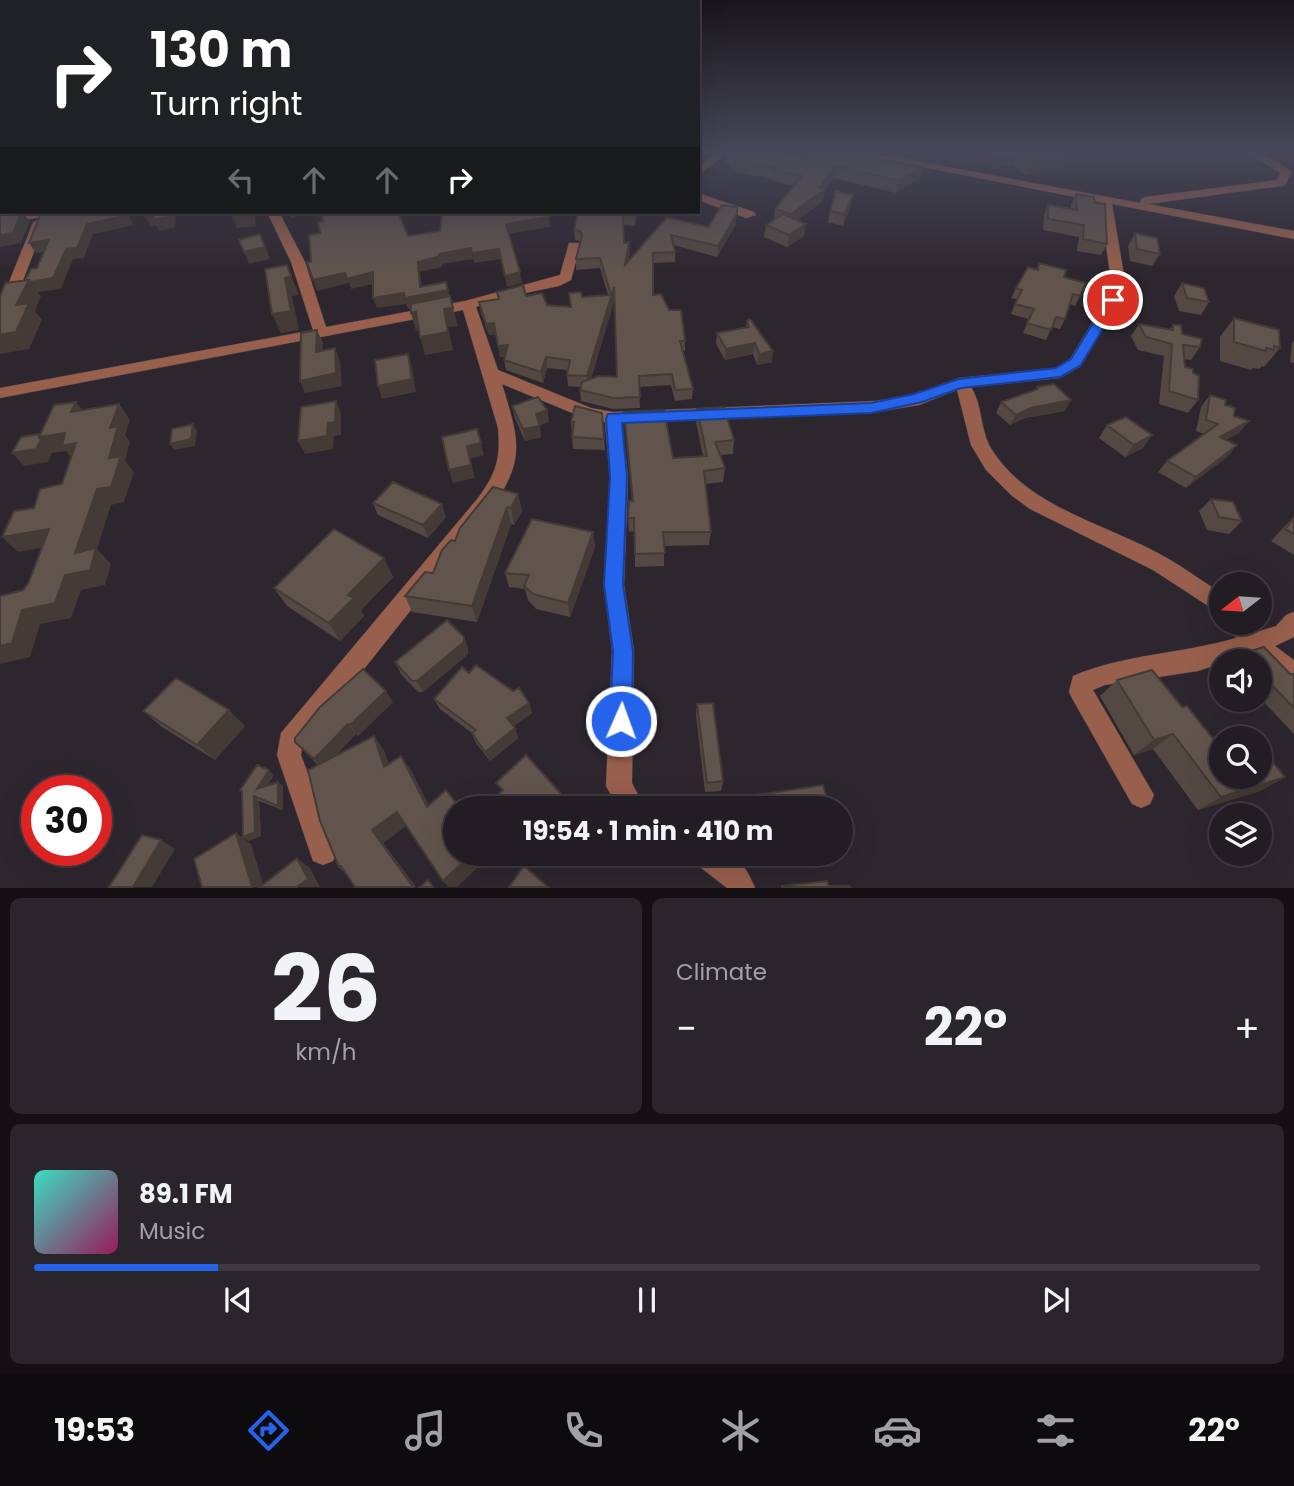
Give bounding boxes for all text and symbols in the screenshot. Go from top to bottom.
text: 130 m [150,16,292,84]
icon: right [35,28,126,119]
text: Turn right [150,81,302,126]
icon: left [222,161,260,199]
icon: ahead [295,161,333,199]
icon: ahead [368,161,406,199]
icon: right [441,161,479,199]
pin [1083,270,1143,330]
icon: arrive [1094,281,1132,319]
north arrow [1209,572,1272,635]
map controls [1209,572,1272,866]
button: sound [1209,649,1272,712]
position arrow [584,684,658,758]
button: search [1209,726,1272,789]
speed limit sign: 30 [21,775,112,866]
button: layers [1209,803,1272,866]
text: 19:54 · 1 min · 410 m [523,813,773,849]
text: 26 [271,925,381,1053]
text: Climate [676,956,767,988]
text: 22° [924,991,1007,1064]
text: − [676,1002,697,1055]
text: + [1234,1002,1260,1055]
text: km/h [295,1036,357,1068]
text: 89.1 FM [139,1176,233,1212]
text: Music [139,1215,205,1247]
icon: previous [219,1281,257,1319]
icon: pause [628,1281,666,1319]
icon: next [1037,1281,1075,1319]
icon: directions [244,1406,293,1455]
icon: music [401,1406,450,1455]
icon: phone [559,1406,608,1455]
icon: climate [716,1406,765,1455]
icon: car [873,1406,922,1455]
icon: filters [1031,1406,1080,1455]
text: 19:53 [54,1407,135,1452]
text: 22° [1188,1407,1240,1452]

